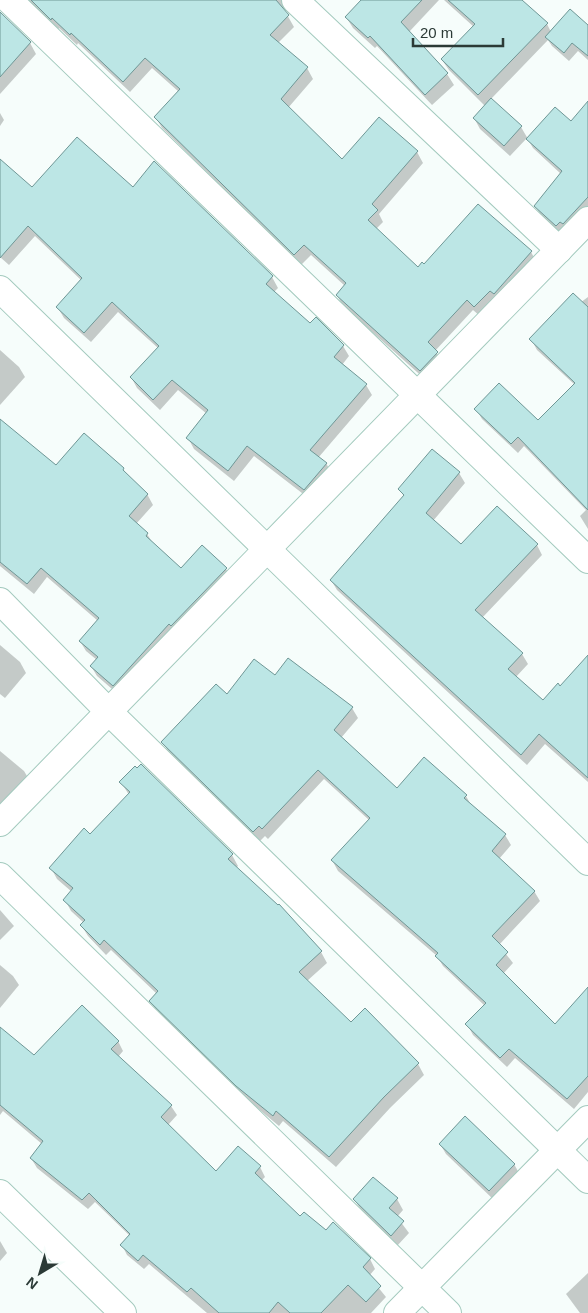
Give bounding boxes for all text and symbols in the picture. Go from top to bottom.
scale bar [413,15,503,47]
text: 20 m [420,24,453,41]
north arrow [15,1248,65,1298]
text: N [23,1274,41,1293]

